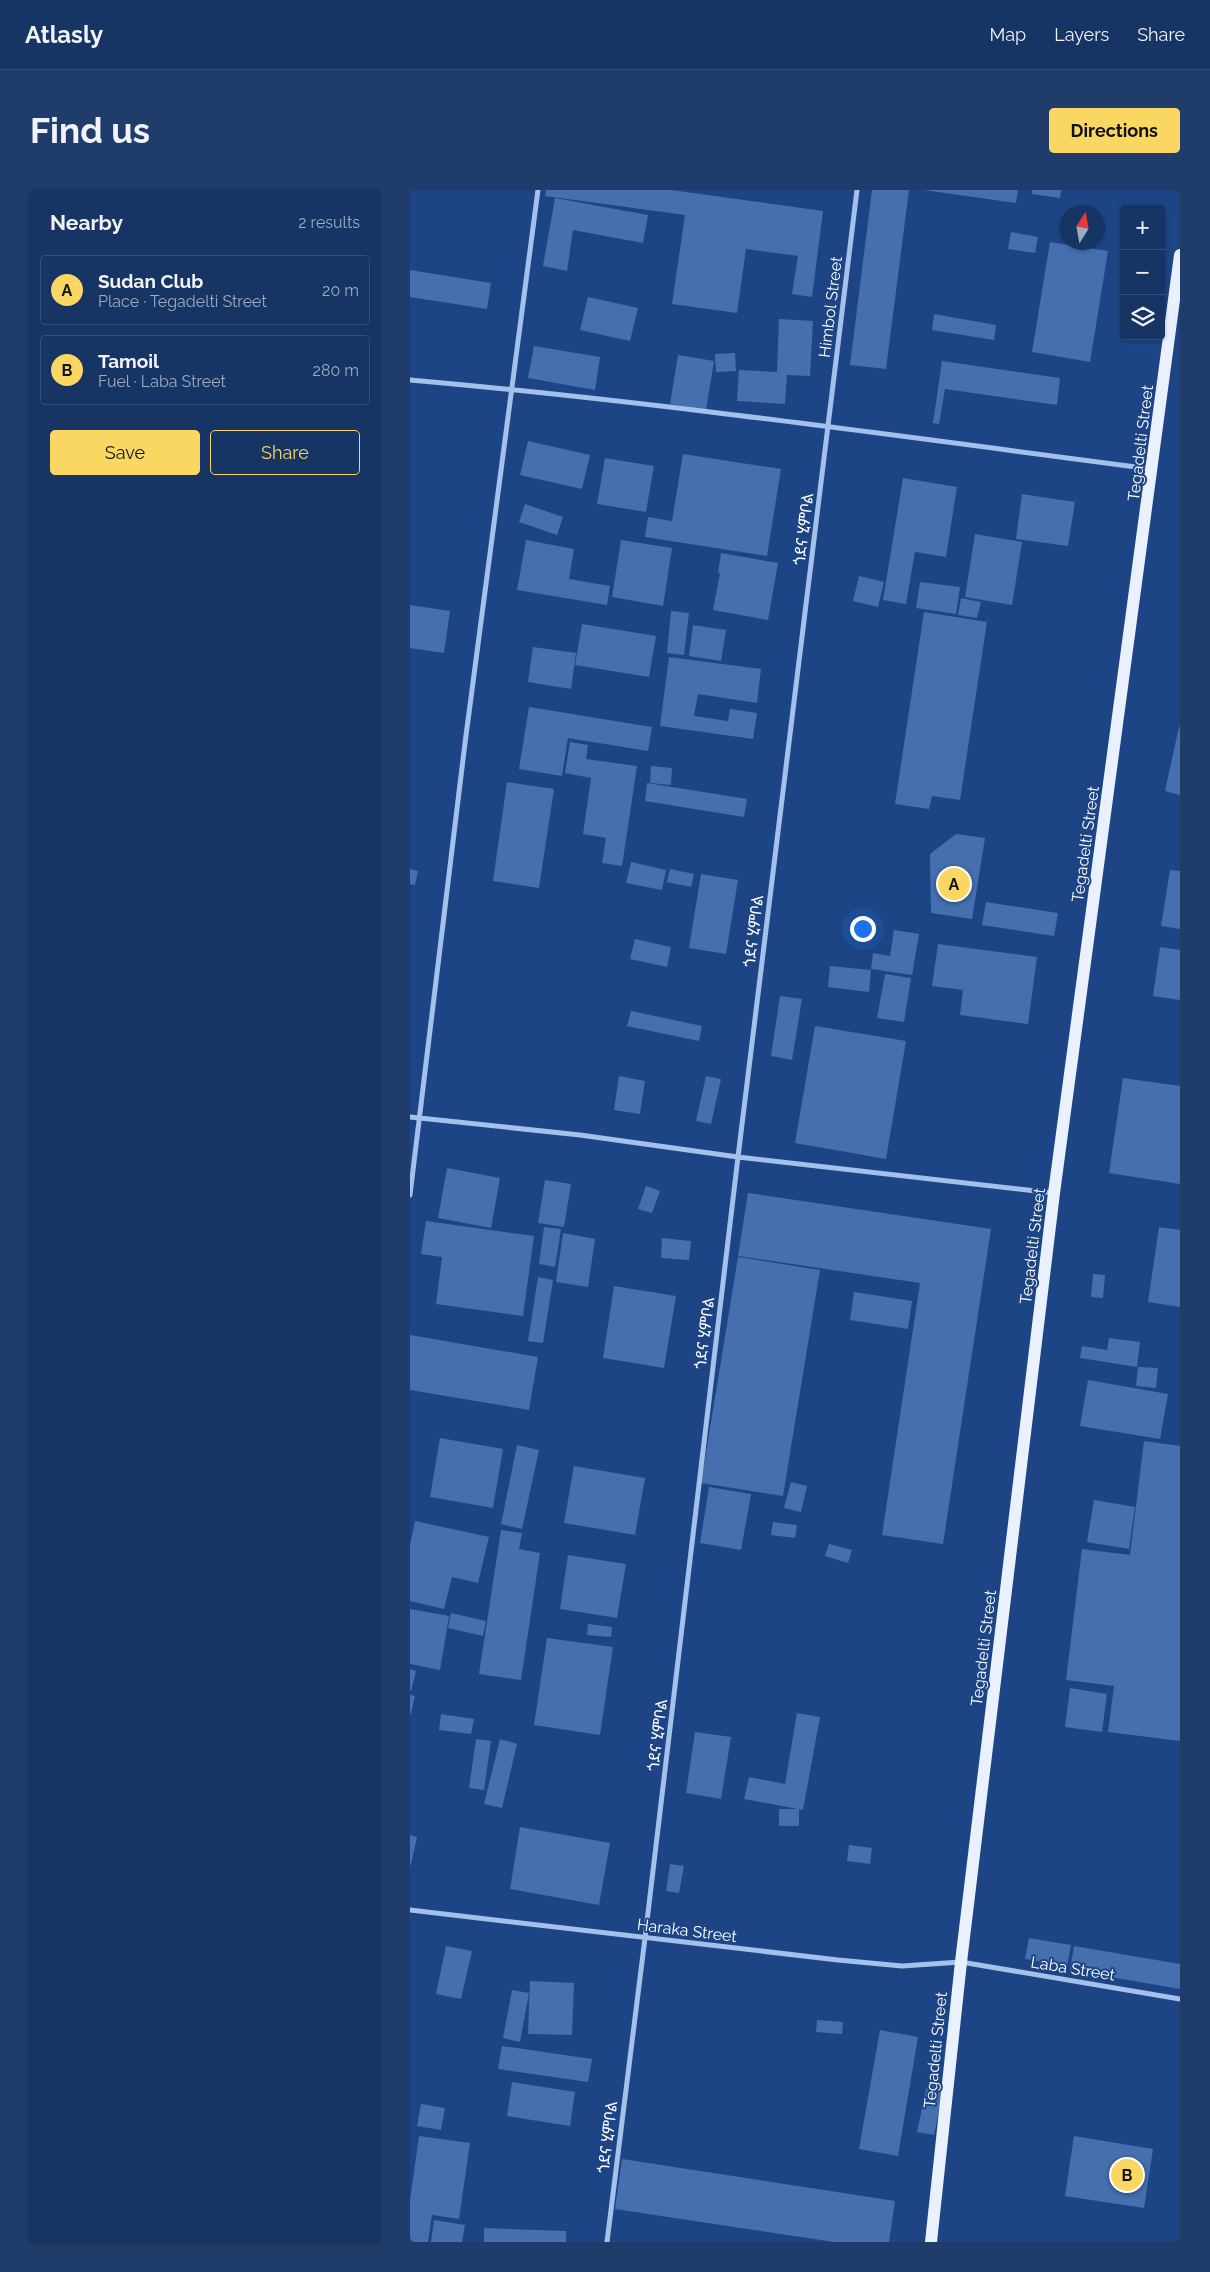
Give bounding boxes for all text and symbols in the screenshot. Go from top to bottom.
text: Atlasly [25,20,103,49]
text: Map [990,24,1026,45]
text: Layers [1054,24,1109,45]
text: Share [1137,24,1185,45]
button: Directions [1049,108,1180,153]
text: Find us [30,110,150,151]
north arrow [1060,205,1105,250]
map controls [1120,205,1165,340]
button: + [1120,205,1165,250]
text: Nearby [50,210,123,235]
text: 2 results [298,213,360,232]
button: − [1120,250,1165,295]
street label: Himbol Street [815,255,846,359]
text: Sudan Club [98,270,203,292]
text: A [62,281,72,300]
text: 20 m [322,281,359,300]
text: Place · Tegadelti Street [98,292,267,311]
button: layers [1120,295,1165,340]
text: Tamoil [98,350,159,372]
text: B [62,361,72,380]
text: 280 m [313,361,359,380]
text: Fuel · Laba Street [98,372,226,391]
street label: Tegadelti Street [1124,383,1157,502]
button: Save [50,430,200,475]
button: Share [210,430,360,475]
street label: ጎደና ሂምቦል [790,492,817,566]
street label: Tegadelti Street [1068,784,1103,903]
pin: A [938,865,970,903]
street label: ጎደና ሂምቦል [740,894,767,968]
your location [850,916,876,942]
street label: Tegadelti Street [1016,1186,1049,1305]
street label: ጎደና ሂምቦል [691,1296,718,1370]
street label: Tegadelti Street [967,1588,1000,1707]
street label: ጎደና ሂምቦል [644,1698,671,1772]
street label: Haraka Street [636,1915,739,1946]
street label: Laba Street [1029,1952,1117,1985]
street label: Tegadelti Street [920,1990,951,2109]
street label: ጎደና ሂምቦል [594,2100,621,2174]
pin: B [1111,2156,1143,2194]

